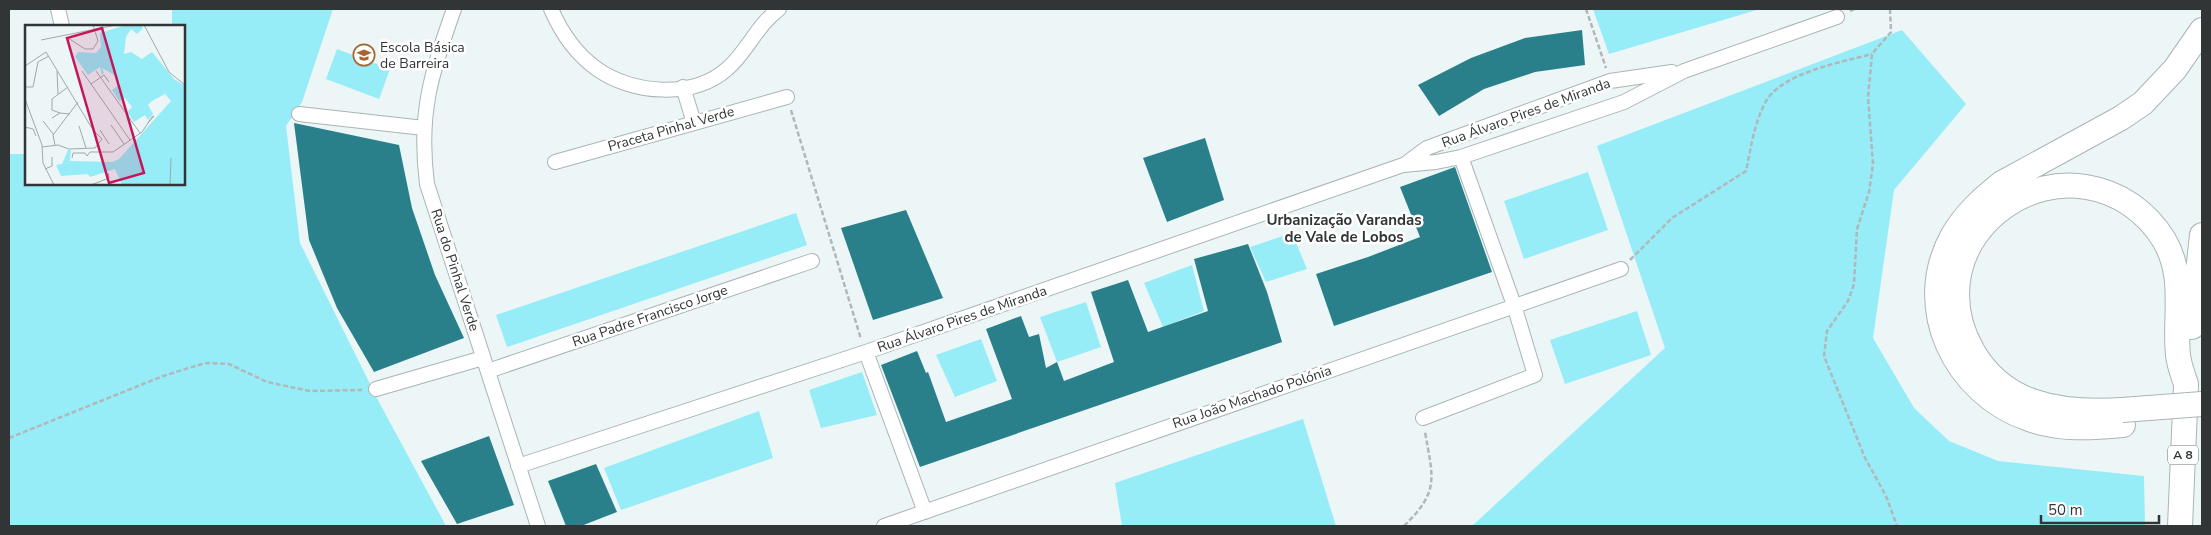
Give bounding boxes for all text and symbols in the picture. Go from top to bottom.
inset map [25,25,185,185]
place label: Escola Básica de Barreira [380,38,465,73]
school or university icon: Escola Básica de Barreira [352,43,376,67]
street label: Rua Álvaro Pires de Miranda [1439,74,1613,152]
street label: Praceta Pinhal Verde [606,102,736,156]
street label: Rua do Pinhal Verde [426,206,484,334]
district label: Urbanização Varandas de Vale de Lobos [1266,210,1422,247]
street label: Rua Padre Francisco Jorge [570,280,730,352]
street label: Rua Álvaro Pires de Miranda [875,281,1049,357]
street label: Rua João Machado Polónia [1170,361,1334,433]
road number: A 8 [2168,446,2198,464]
scale bar [2041,492,2158,524]
text: 50 m [2048,500,2083,520]

